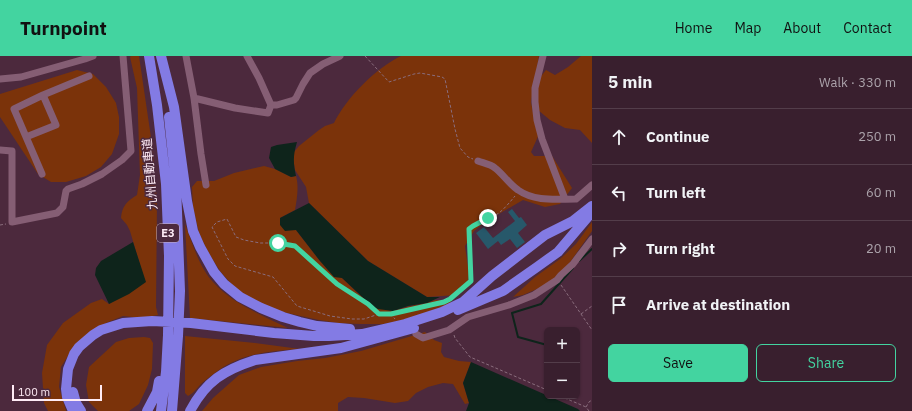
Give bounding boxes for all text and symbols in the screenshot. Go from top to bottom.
text: Turnpoint [20,16,107,40]
text: Home [675,19,712,37]
text: Map [734,19,761,37]
text: About [783,19,821,37]
text: Contact [843,19,892,37]
text: 5 min [608,71,652,93]
text: Walk · 330 m [819,74,896,91]
icon: ahead [608,126,630,148]
text: Continue [646,127,710,146]
text: 250 m [858,128,896,145]
street label: 九州自動車道 [139,138,160,211]
icon: left [608,182,630,204]
text: Turn left [646,183,706,202]
text: 60 m [866,184,896,201]
route end [479,209,497,227]
road number: E3 [157,224,179,242]
route start [269,234,287,252]
icon: right [608,238,630,260]
text: Turn right [646,239,715,258]
text: 20 m [866,240,896,257]
icon: arrive [608,294,630,316]
text: Arrive at destination [646,295,790,314]
map controls [544,327,580,399]
button: + [544,327,580,363]
button: Save [608,344,748,382]
button: Share [756,344,896,382]
button: − [544,363,580,399]
scale bar [12,383,102,402]
text: 100 m [18,385,50,399]

